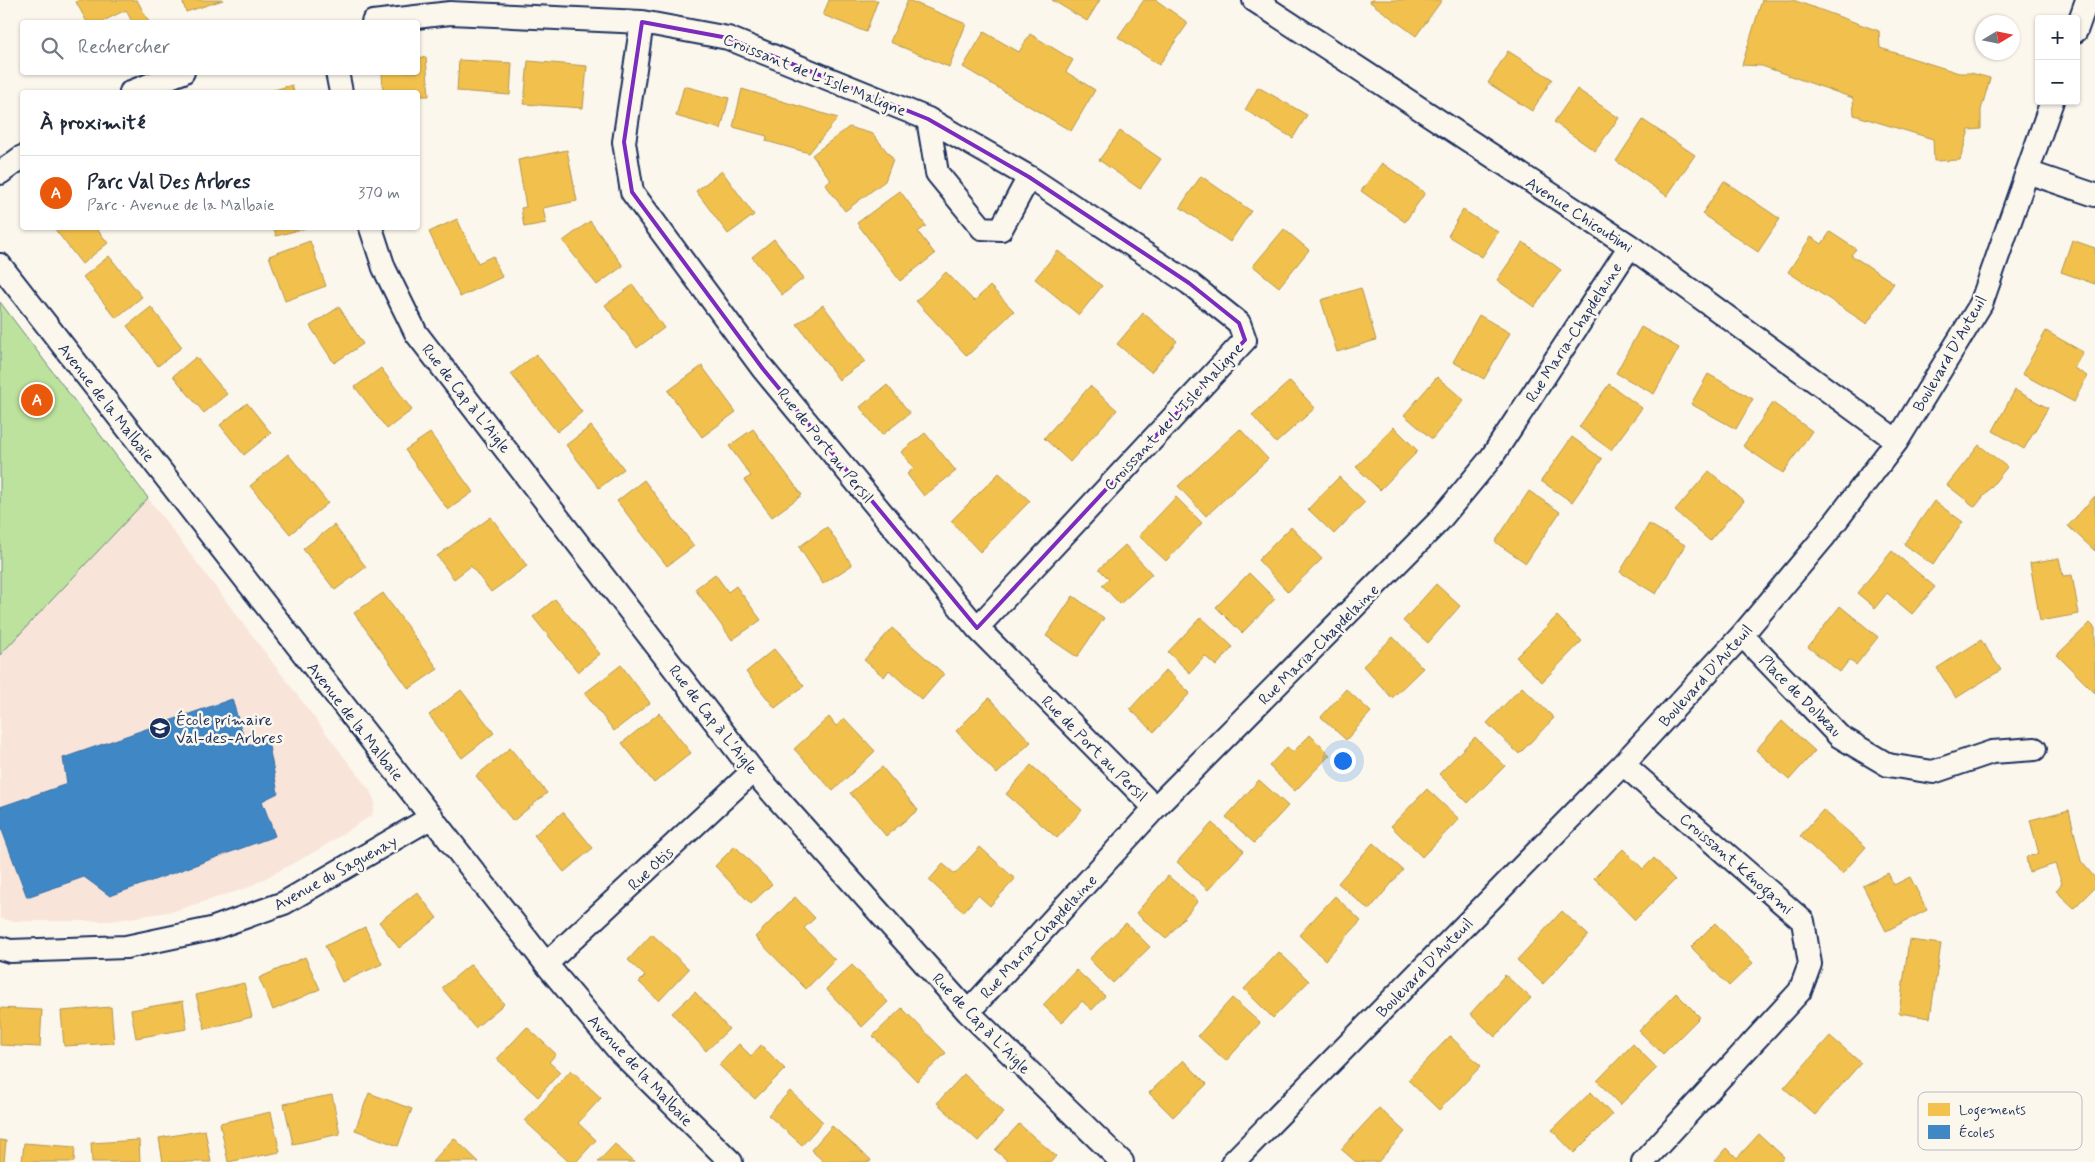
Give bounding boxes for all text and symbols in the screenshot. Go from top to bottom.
north arrow [1975,15,2020,60]
map controls [2035,15,2080,105]
button: + [2035,15,2080,60]
search box [20,20,420,75]
street label: Croissant de L'Isle Maligne [720,29,909,122]
icon: search [38,34,66,62]
text: Rechercher [78,35,170,60]
button: − [2035,60,2080,105]
text: À proximité [40,109,146,137]
text: Parc Val Des Arbres [87,170,251,195]
street label: Avenue Chicoutimi [1521,173,1637,258]
text: A [51,183,61,204]
text: 370 m [358,183,400,204]
text: Parc · Avenue de la Malbaie [87,195,275,216]
street label: Rue Maria-Chapdelaine [1521,259,1627,407]
street label: Boulevard D'Auteuil [1908,292,1992,416]
street label: Croissant de L'Isle Maligne [1100,338,1249,496]
street label: Avenue de la Malbaie [53,339,159,467]
street label: Rue de Cap à L'Aigle [417,340,515,458]
pin: A [21,381,53,419]
street label: Rue de Port au Persil [772,384,878,508]
street label: Rue Maria-Chapdelaine [1254,580,1384,710]
street label: Boulevard D'Auteuil [1654,620,1758,732]
street label: Place de Dolbeau [1754,650,1846,742]
street label: Avenue de la Malbaie [302,658,408,786]
street label: Rue de Cap à L'Aigle [664,661,762,779]
street label: Rue de Port au Persil [1036,691,1152,807]
place label: École primaire Val-des-Arbres [176,710,283,749]
school or university icon: École primaire Val-des-Arbres [148,716,172,740]
your location [1330,748,1356,774]
street label: Croissant Kénogami [1674,809,1798,920]
street label: Avenue du Saguenay [270,831,402,917]
street label: Rue Otis [624,843,678,896]
street label: Rue Maria-Chapdelaine [976,870,1102,1004]
street label: Boulevard D'Auteuil [1372,914,1478,1022]
street label: Rue de Cap à L'Aigle [927,969,1035,1080]
street label: Avenue de la Malbaie [583,1011,697,1131]
legend [1918,1092,2082,1150]
text: Logements [1959,1101,2026,1121]
text: Écoles [1959,1124,1995,1142]

